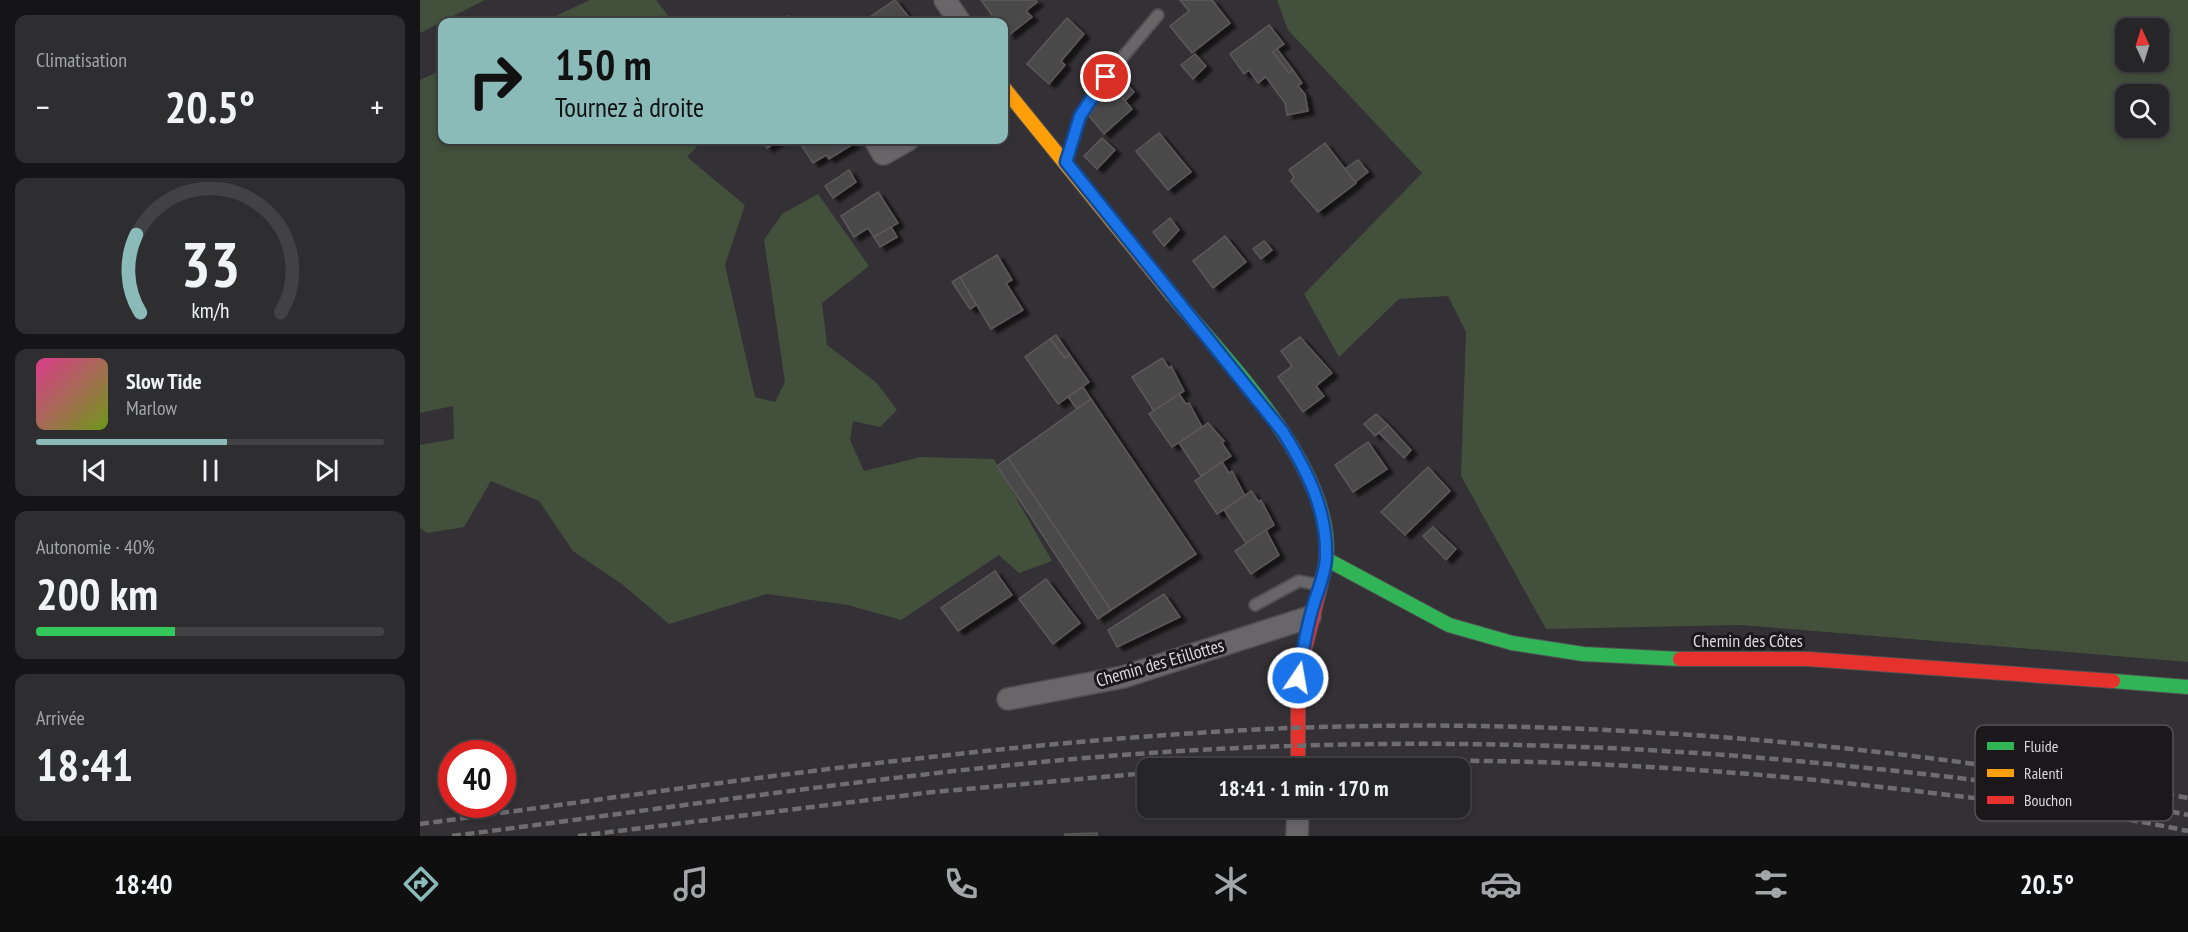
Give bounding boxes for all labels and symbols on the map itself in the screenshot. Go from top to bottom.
north arrow [2115,18,2169,72]
pin [1080,51,1131,102]
street label: Chemin des Côtes [1693,629,1803,652]
street label: Chemin des Etillottes [1093,633,1227,692]
position arrow [1266,646,1330,710]
legend [1975,725,2173,821]
text: Fluide [2024,736,2058,756]
speed limit sign: 40 [438,740,516,818]
text: Ralenti [2024,763,2063,783]
text: Bouchon [2024,790,2072,810]

